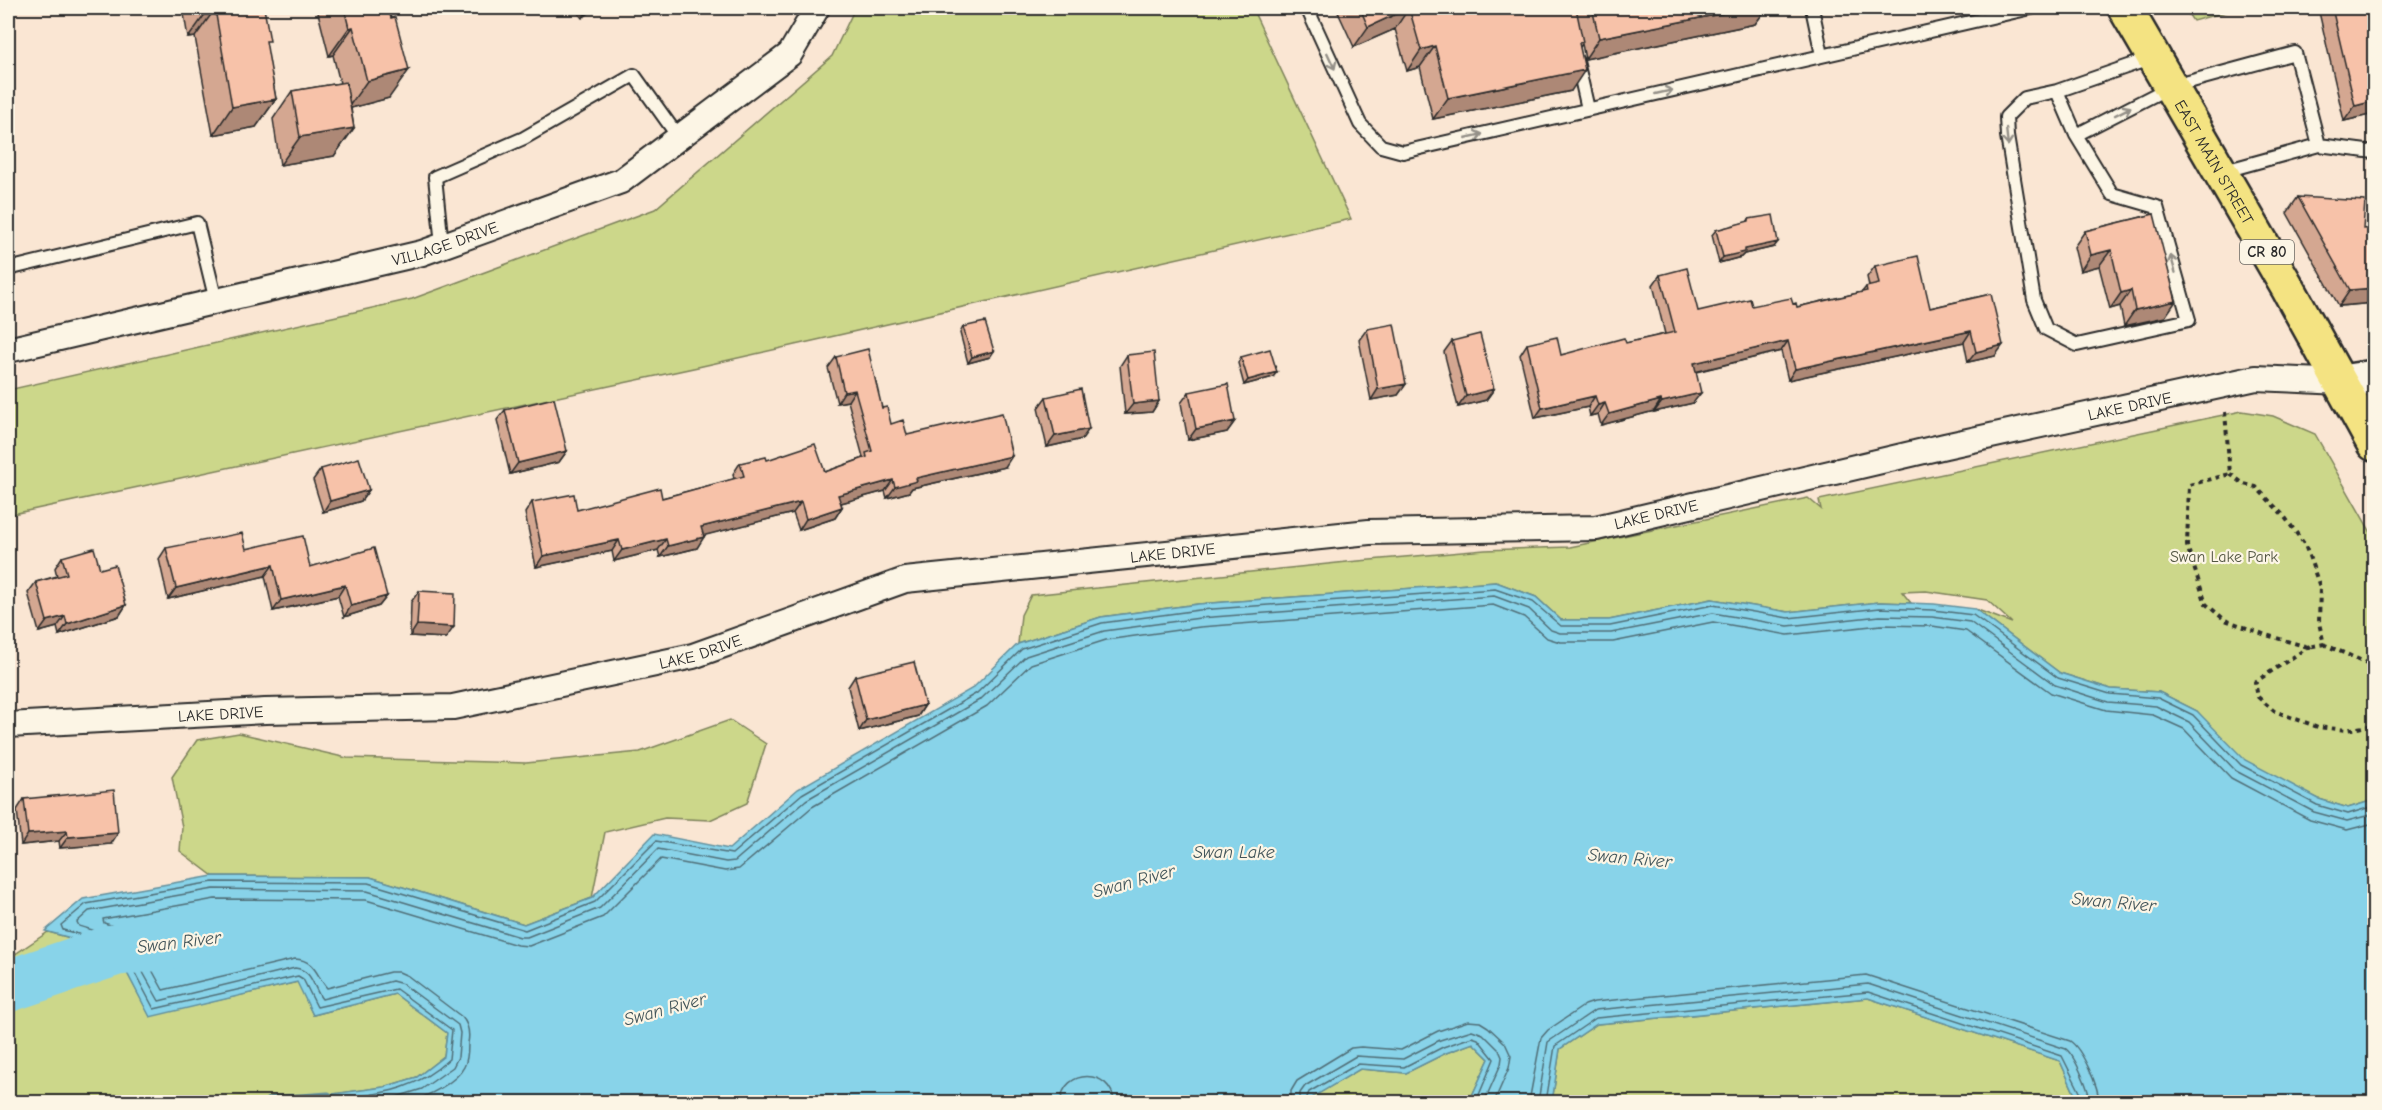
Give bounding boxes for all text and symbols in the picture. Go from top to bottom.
one-way arrow [1326,51,1338,69]
one-way arrow [1654,85,1673,97]
street label: EAST MAIN STREET [2170,97,2257,228]
one-way arrow [2114,105,2132,116]
one-way arrow [2002,127,2013,146]
one-way arrow [1464,129,1483,141]
street label: VILLAGE DRIVE [390,218,501,270]
road number: CR 80 [2240,240,2294,264]
one-way arrow [2167,255,2178,274]
street label: LAKE DRIVE [2086,389,2174,425]
street label: LAKE DRIVE [1612,496,1700,533]
street label: LAKE DRIVE [1129,540,1216,567]
park label: Swan Lake Park [2170,548,2278,566]
street label: LAKE DRIVE [658,631,745,673]
street label: LAKE DRIVE [178,703,264,726]
water label: Swan Lake [1193,842,1275,863]
water label: Swan River [1587,844,1674,873]
water label: Swan River [1091,860,1178,903]
water label: Swan River [2071,888,2158,917]
water label: Swan River [136,927,223,958]
water label: Swan River [622,988,709,1031]

